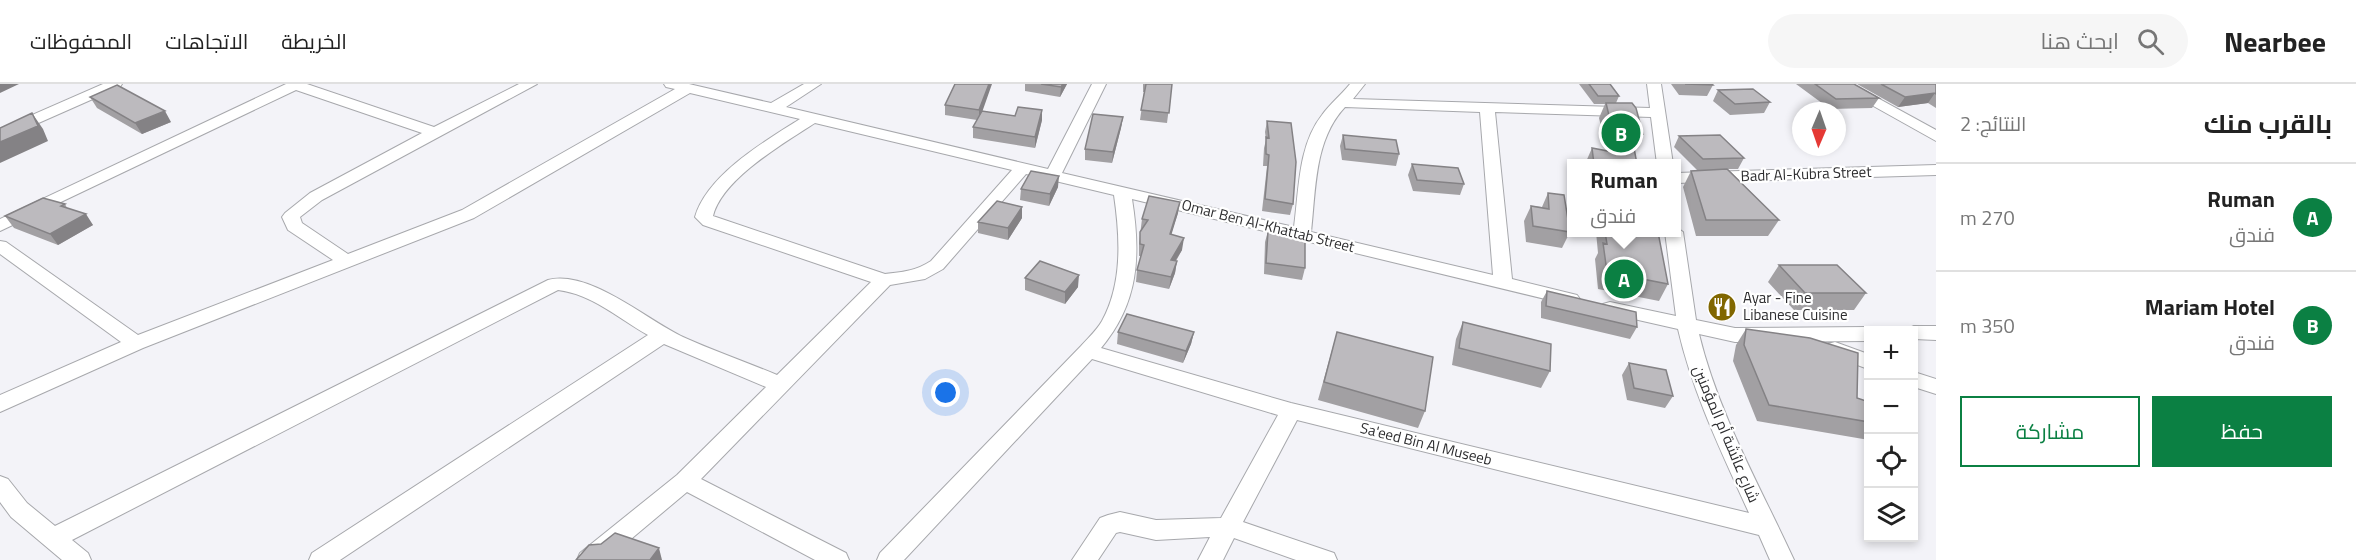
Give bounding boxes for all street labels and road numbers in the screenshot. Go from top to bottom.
street label: Badr Al-Kubra Street [1740,160,1873,187]
street label: Omar Ben Al-Khattab Street [1179,193,1358,258]
street label: شارع عائشة أم المؤمنين [1687,362,1766,506]
street label: Sa'eed Bin Al Museeb [1358,416,1495,471]

